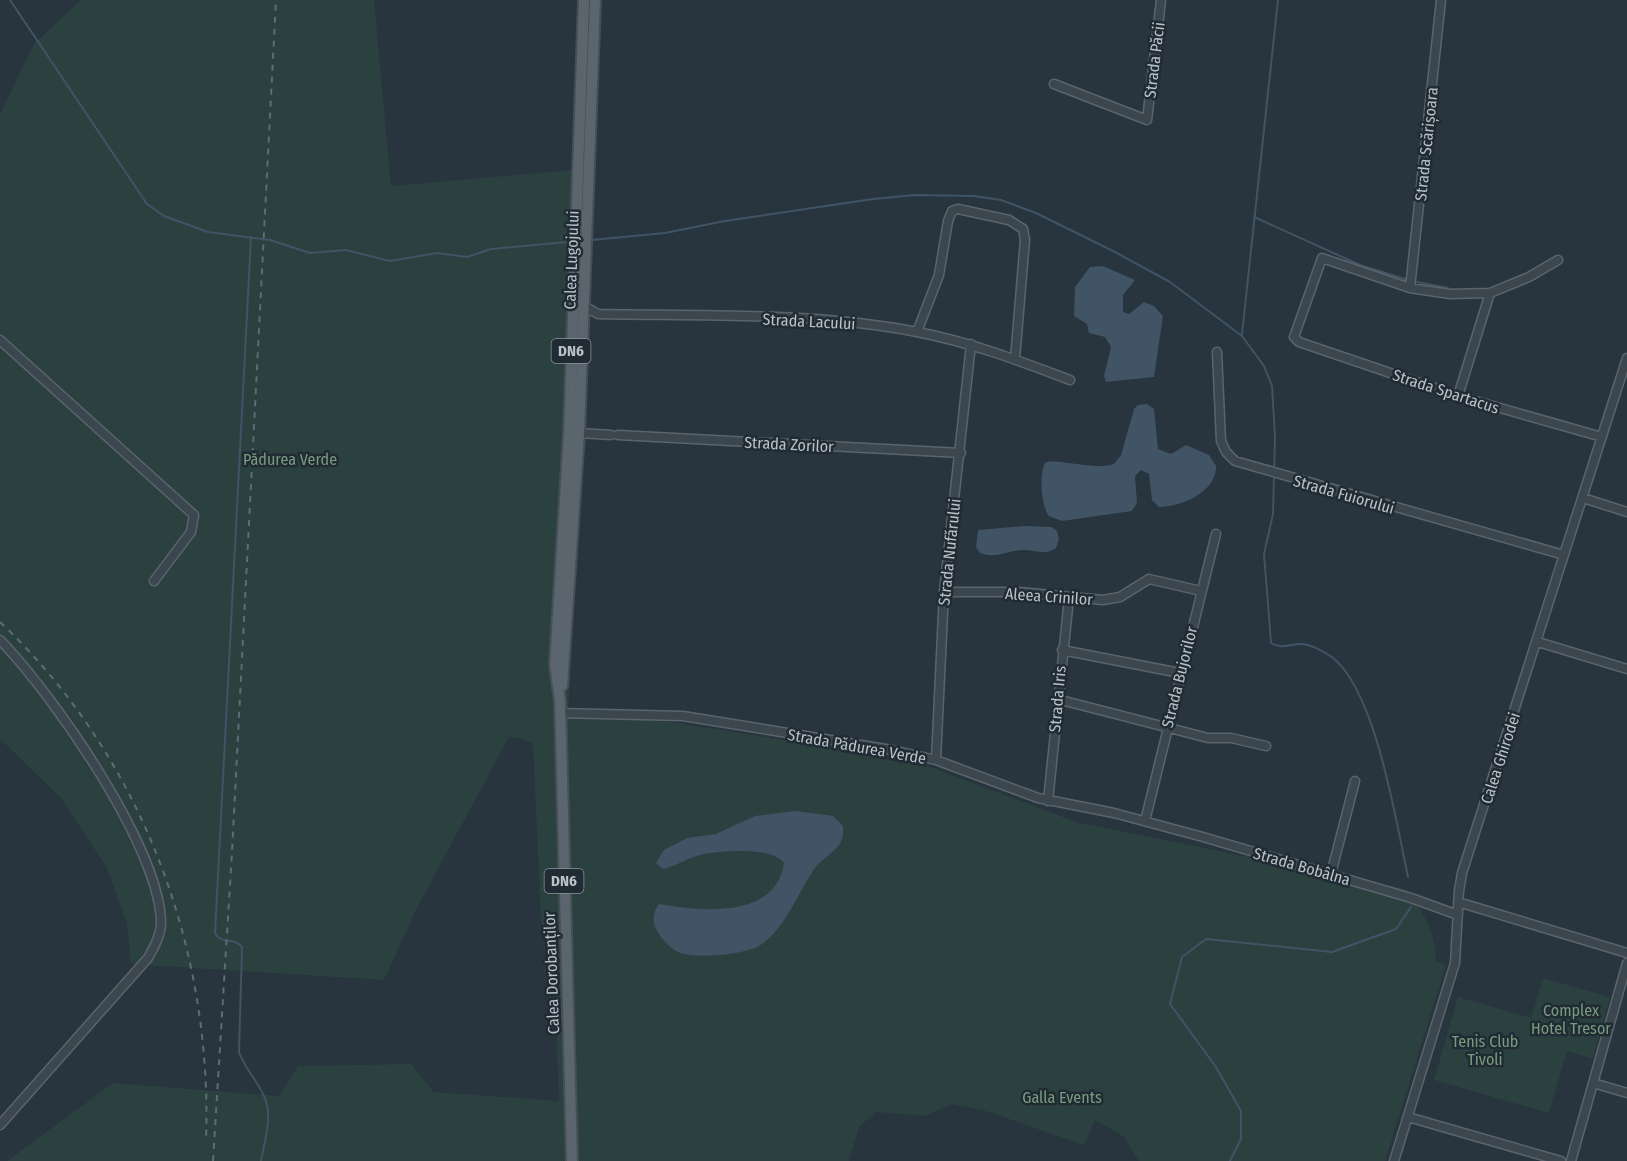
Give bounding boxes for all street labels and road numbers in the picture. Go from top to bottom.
street label: Strada Păcii [1140,21,1169,99]
street label: Strada Scărișoara [1411,86,1443,202]
street label: Calea Lugojului [560,210,583,310]
street label: Strada Lacului [762,310,856,333]
road number: DN6 [552,339,590,363]
street label: Strada Spartacus [1390,365,1502,418]
street label: Strada Zorilor [744,433,835,456]
street label: Strada Fuiorului [1291,471,1397,518]
street label: Strada Nufărului [934,498,965,606]
street label: Aleea Crinilor [1004,584,1094,609]
street label: Strada Bujorilor [1158,624,1201,730]
street label: Strada Iris [1045,665,1070,733]
street label: Calea Ghirodei [1477,710,1524,806]
street label: Strada Pădurea Verde [786,725,928,768]
street label: Strada Bobâlna [1251,844,1353,889]
road number: DN6 [544,869,584,893]
street label: Calea Dorobanților [540,911,564,1035]

